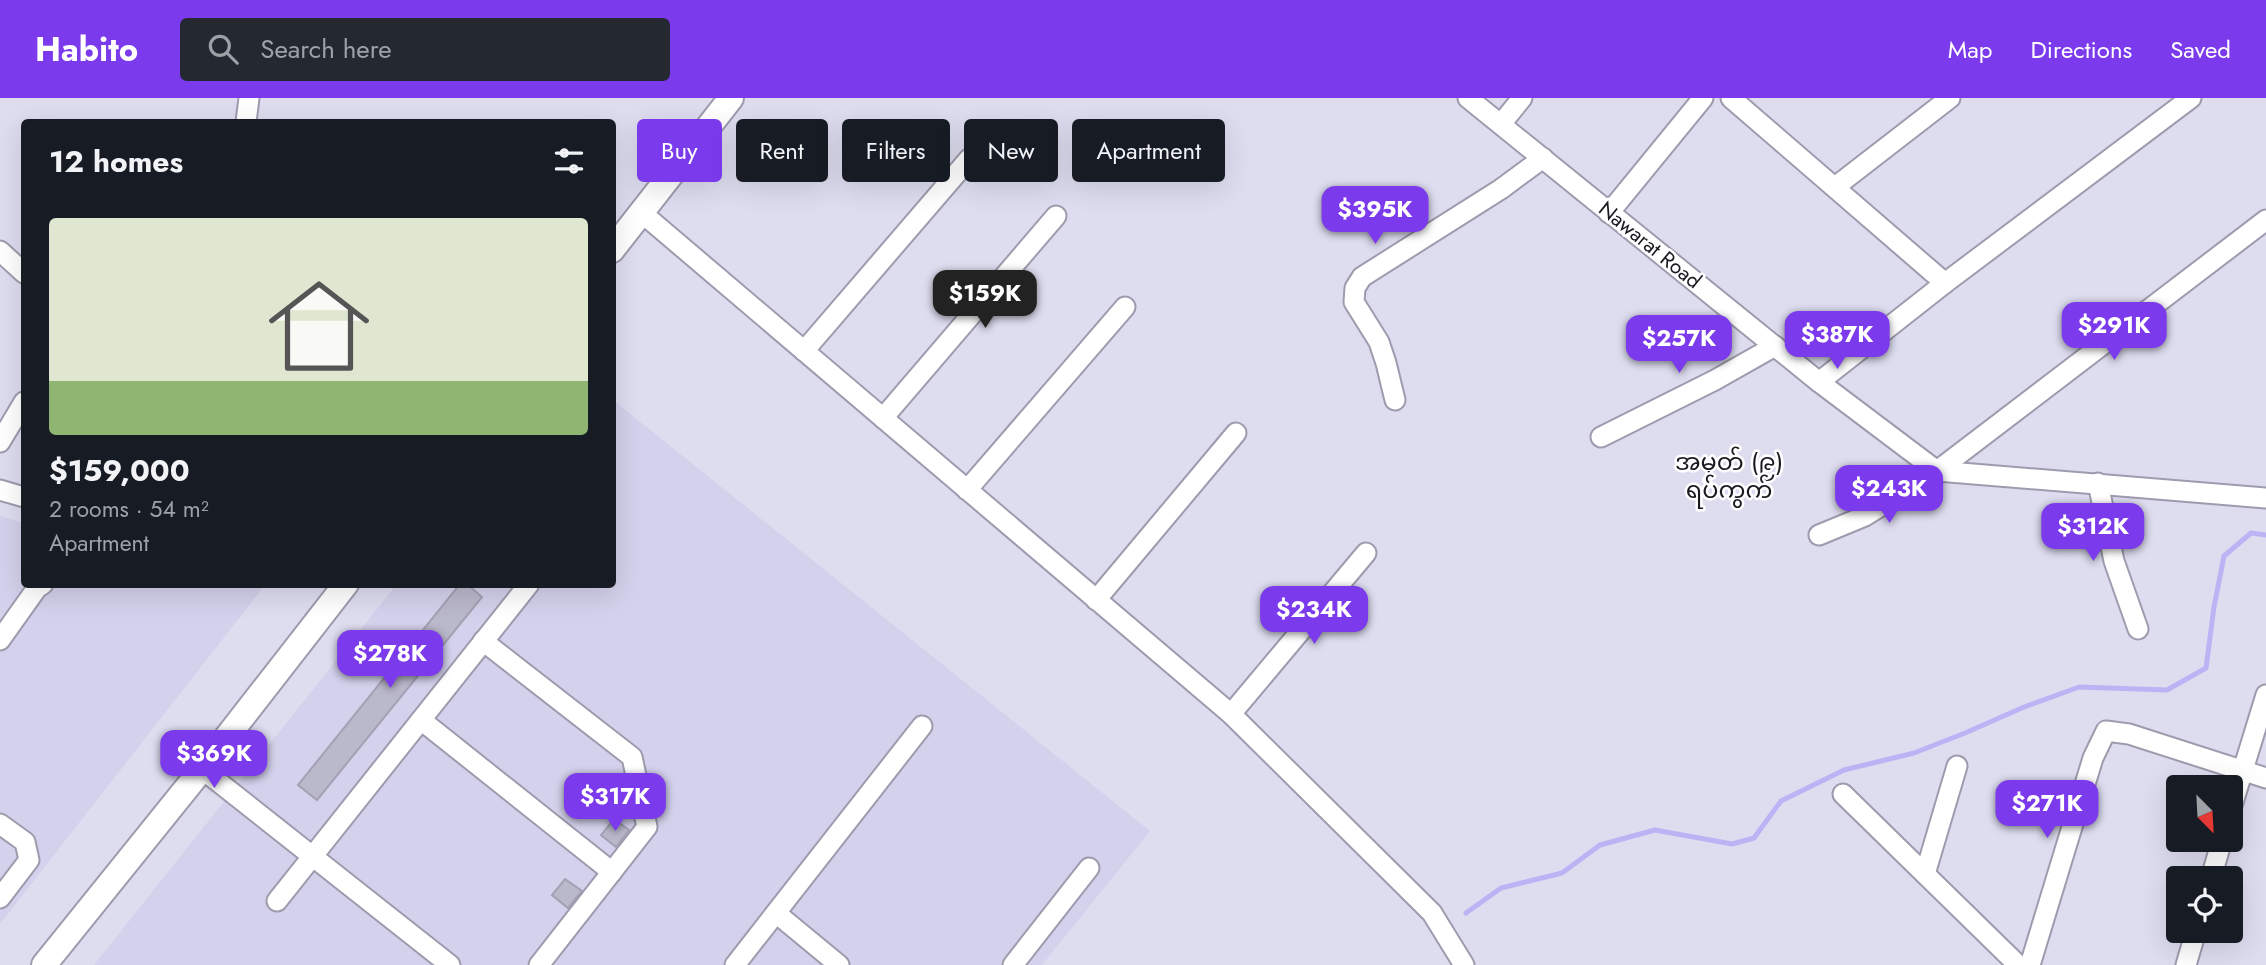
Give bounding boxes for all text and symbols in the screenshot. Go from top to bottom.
search box [180,18,670,81]
text: Habito [35,26,138,73]
icon: search [204,30,242,68]
text: Search here [260,30,392,68]
text: Map [1948,32,1993,67]
text: Directions [2031,32,2132,67]
text: Saved [2170,32,2231,67]
chip: Buy [637,119,722,182]
chip: Rent [736,119,828,182]
chip: Filters [842,119,950,182]
chip: New [964,119,1058,182]
chip: Apartment [1072,119,1225,182]
text: 12 homes [49,140,183,183]
icon: filters [550,142,588,180]
pin: $395K [1326,186,1424,246]
text: $395K [1338,192,1412,226]
street label: Nawarat Road [1592,194,1708,296]
icon: home [256,263,382,389]
pin: $159K [936,271,1034,330]
text: $159K [949,276,1021,310]
pin: $291K [2065,302,2163,362]
text: $291K [2078,308,2150,342]
pin: $387K [1788,312,1886,371]
pin: $257K [1630,316,1728,375]
text: $387K [1801,317,1873,351]
text: $257K [1642,321,1716,355]
district label: အမှတ် (၉) ရပ်ကွက် [1675,444,1783,509]
text: $159,000 [49,449,190,492]
pin: $243K [1840,466,1938,525]
text: $243K [1851,471,1927,505]
text: 2 rooms · 54 m² [49,492,209,526]
pin: $312K [2044,504,2142,563]
text: $312K [2057,509,2129,543]
text: Apartment [49,526,149,560]
pin: $234K [1265,587,1363,646]
text: $234K [1276,592,1352,626]
pin: $278K [341,630,439,690]
text: $278K [353,636,427,670]
pin: $369K [165,730,263,790]
text: $369K [176,736,252,770]
pin: $317K [566,774,664,833]
north arrow [2166,775,2244,852]
map controls [2166,775,2243,943]
text: $317K [580,779,650,813]
pin: $271K [1998,780,2096,840]
text: $271K [2011,786,2083,820]
button: locate [2166,866,2243,943]

